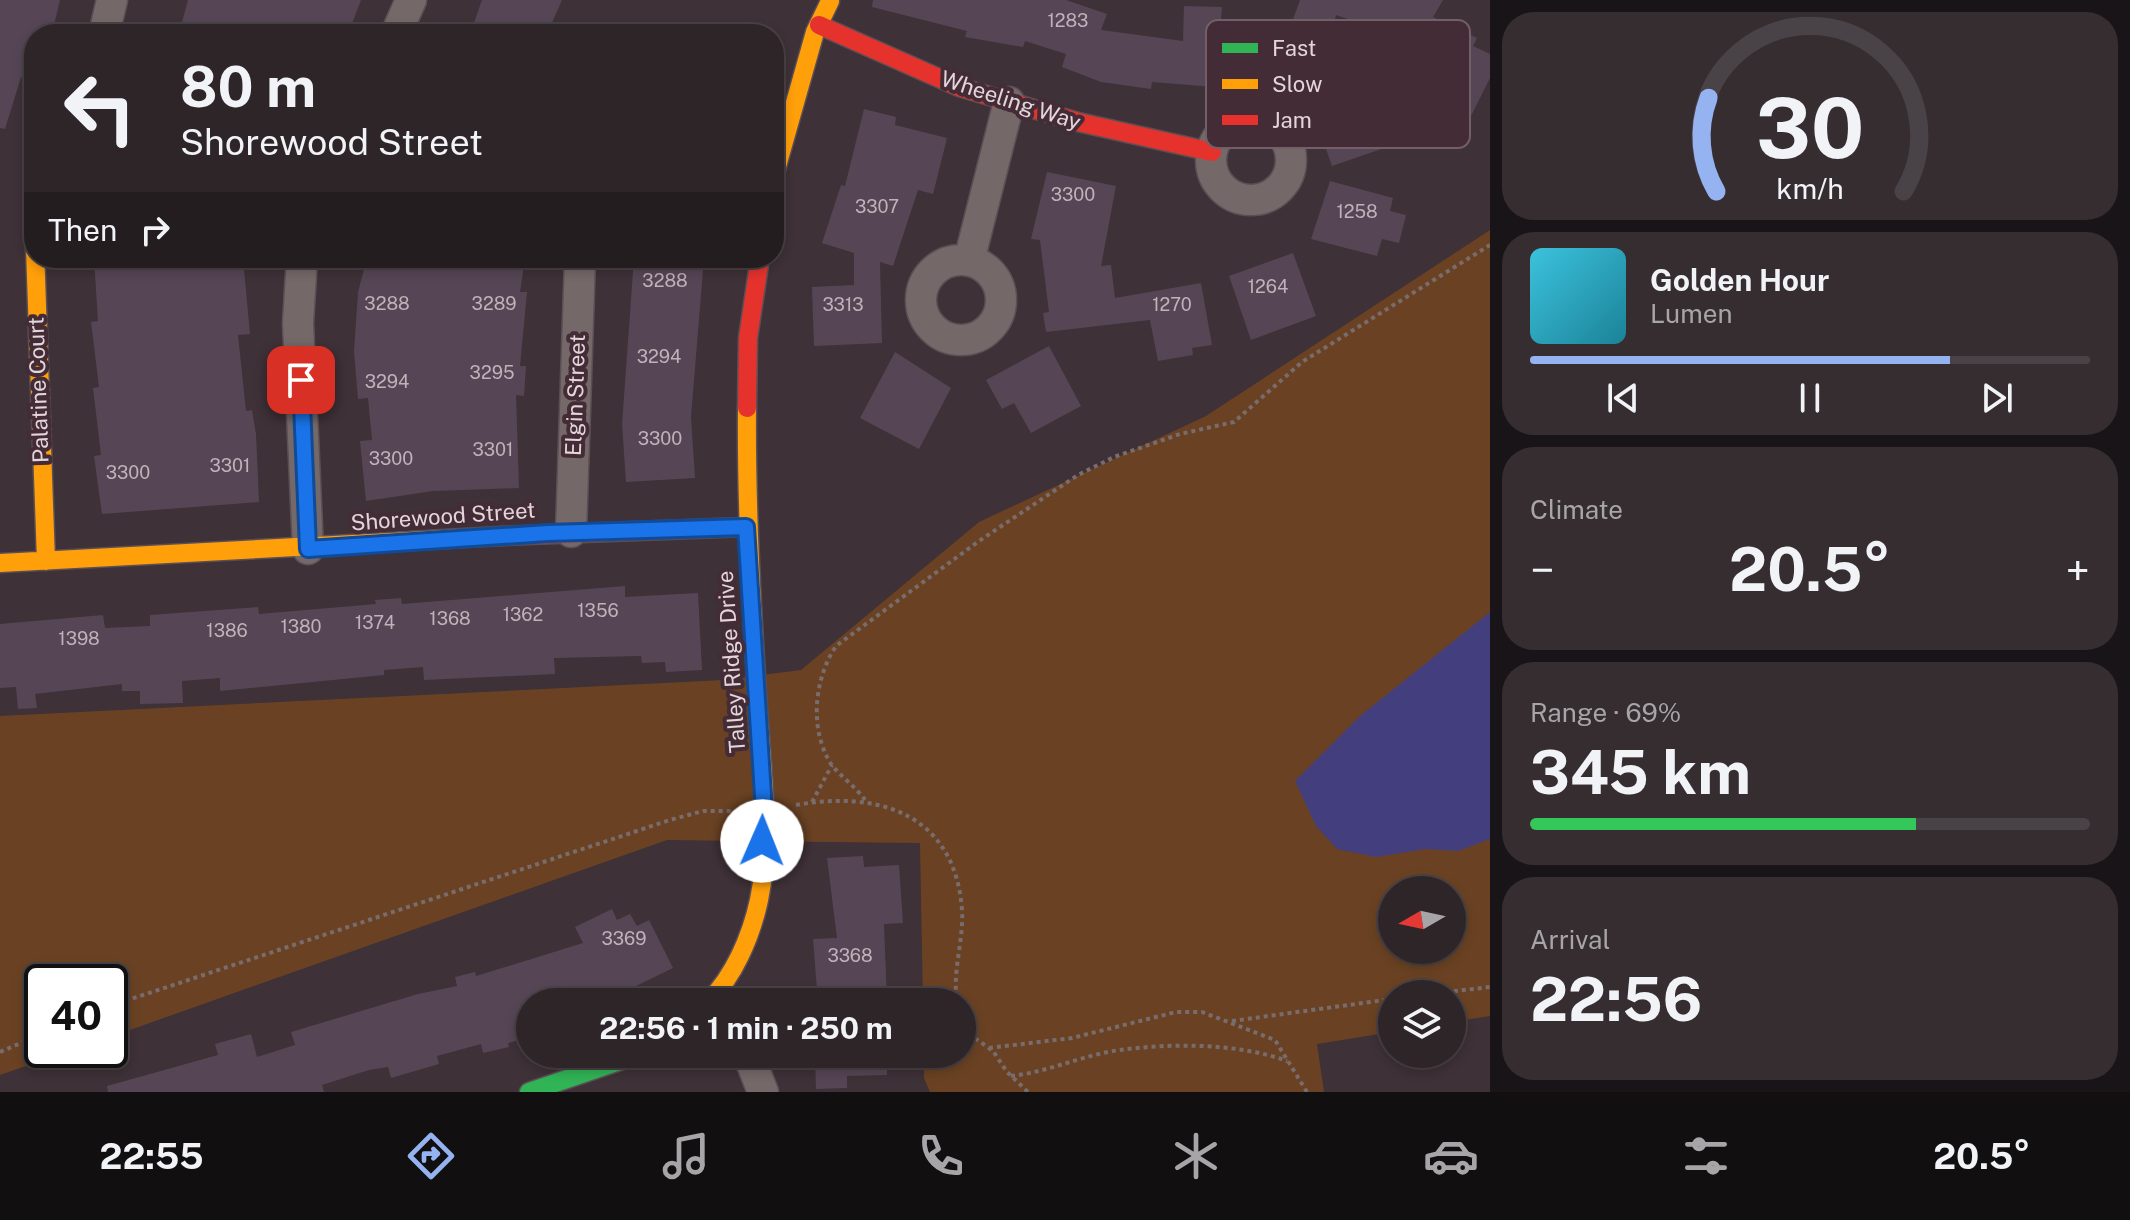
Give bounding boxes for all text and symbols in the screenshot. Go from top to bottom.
house number: 1283 [1048,10,1088,31]
legend [1206,20,1470,148]
text: Fast [1272,35,1316,61]
text: 80 m [180,54,316,120]
icon: left [48,56,152,160]
street label: Wheeling Way [938,65,1084,135]
text: Slow [1272,71,1322,97]
text: 30 [1756,79,1864,177]
text: Jam [1272,107,1312,133]
text: Shorewood Street [180,121,483,163]
text: km/h [1776,172,1844,205]
house number: 3300 [1051,184,1095,205]
house number: 3307 [855,196,899,217]
house number: 1258 [1336,201,1378,222]
icon: right [133,208,177,252]
text: Then [48,212,117,248]
text: Golden Hour [1650,262,1829,298]
house number: 3288 [642,270,688,291]
house number: 1264 [1248,276,1288,297]
house number: 3288 [364,293,410,314]
house number: 3289 [472,293,516,314]
house number: 3313 [822,294,864,315]
house number: 1270 [1152,294,1192,315]
text: Lumen [1650,298,1733,329]
street label: Palatine Court [22,317,54,463]
street label: Elgin Street [560,334,590,456]
pin [267,346,335,414]
house number: 3294 [637,346,681,367]
icon: arrive [279,358,323,402]
house number: 3295 [470,362,514,383]
house number: 3294 [365,371,409,392]
icon: previous [1601,376,1645,420]
icon: pause [1788,376,1832,420]
icon: next [1975,376,2019,420]
house number: 3300 [638,428,682,449]
house number: 3301 [473,439,513,460]
house number: 3300 [369,448,413,469]
house number: 3301 [210,455,250,476]
house number: 3300 [106,462,150,483]
text: Climate [1530,494,1623,525]
street label: Shorewood Street [350,497,536,535]
text: 20.5° [1729,534,1891,605]
text: − [1530,544,1554,596]
text: + [2066,544,2090,596]
street label: Talley Ridge Drive [712,570,750,754]
house number: 1356 [577,600,619,621]
house number: 1362 [503,604,543,625]
house number: 1368 [429,608,471,629]
house number: 1374 [355,612,395,633]
house number: 1380 [280,616,322,637]
house number: 1386 [206,620,248,641]
house number: 1398 [58,628,100,649]
text: Range · 69% [1530,697,1681,728]
text: 345 km [1530,737,1751,808]
position arrow [720,799,804,883]
north arrow [1378,876,1466,964]
map controls [1378,876,1466,1068]
text: Arrival [1530,924,1610,955]
house number: 3369 [602,928,646,949]
house number: 3368 [827,945,873,966]
speed limit sign: 40 [24,964,128,1068]
text: 22:56 [1530,964,1703,1035]
button: layers [1378,980,1466,1068]
text: 22:56 · 1 min · 250 m [599,1010,893,1046]
icon: directions [403,1128,459,1184]
icon: music [658,1128,714,1184]
icon: phone [913,1128,969,1184]
icon: climate [1168,1128,1224,1184]
icon: car [1423,1128,1479,1184]
icon: filters [1678,1128,1734,1184]
text: 22:55 [100,1135,204,1177]
text: 20.5° [1933,1135,2030,1177]

